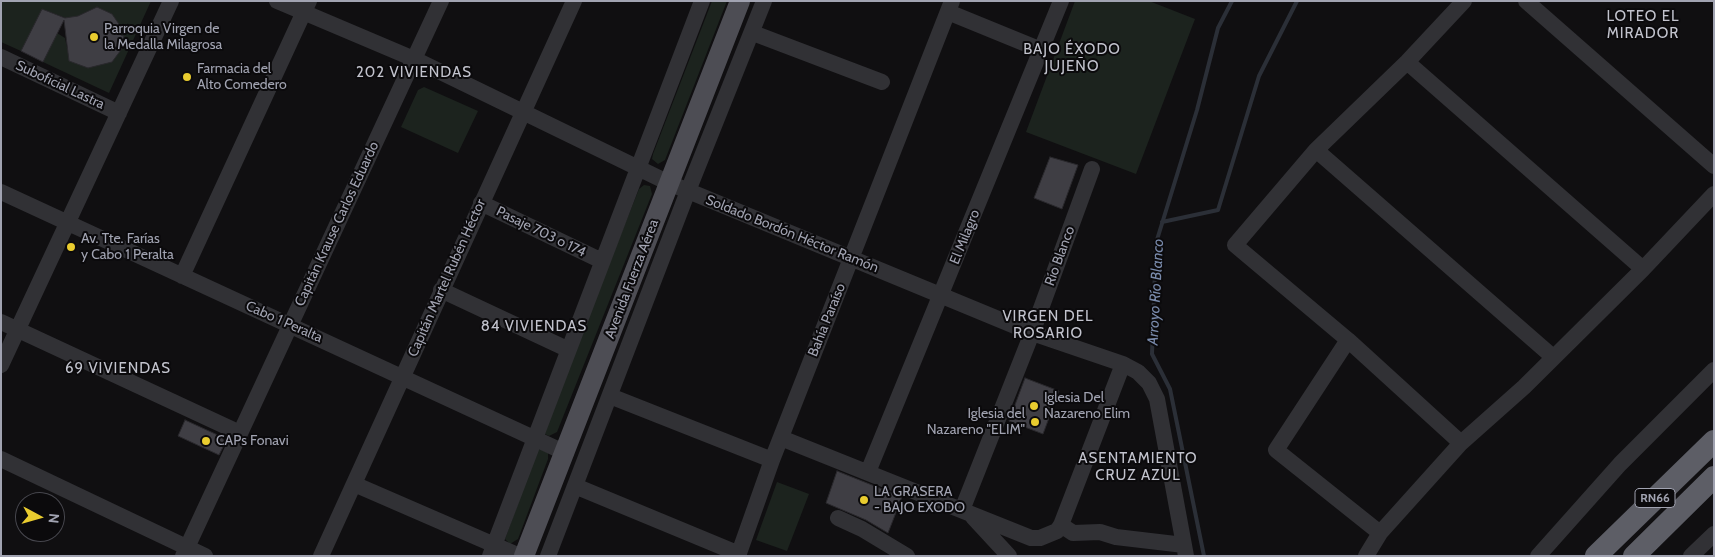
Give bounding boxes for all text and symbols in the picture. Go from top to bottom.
district label: LOTEO EL MIRADOR [1605,8,1681,43]
place label: Parroquia Virgen de la Medalla Milagrosa [104,21,222,54]
marker: Parroquia Virgen de la Medalla Milagrosa [88,31,100,43]
district label: BAJO ÉXODO JUJEÑO [1022,41,1122,76]
street label: Suboficial Lastra [13,57,107,113]
place label: Farmacia del Alto Comedero [197,61,287,94]
district label: 202 VIVIENDAS [354,64,474,82]
marker: Farmacia del Alto Comedero [181,71,193,83]
street label: Capitán Krause Carlos Eduardo [291,139,383,309]
street label: Soldado Bordón Héctor Ramón [703,192,881,276]
street label: Capitán Martel Rubén Héctor [405,197,489,359]
street label: Pasaje 703 o 174 [493,203,589,261]
street label: El Milagro [946,207,984,267]
street label: Avenida Fuerza Aérea [602,217,662,341]
street label: Río Blanco [1041,224,1079,288]
place label: Av. Tte. Farías y Cabo 1 Peralta [81,231,174,264]
water label: Arroyo Río Blanco [1144,238,1168,346]
marker: Av. Tte. Farías y Cabo 1 Peralta [65,241,77,253]
street label: Bahía Paraíso [805,281,849,359]
street label: Cabo 1 Peralta [243,298,325,346]
district label: VIRGEN DEL ROSARIO [1001,308,1095,343]
district label: 84 VIVIENDAS [479,318,589,336]
district label: 69 VIVIENDAS [64,360,172,378]
place label: Iglesia Del Nazareno Elim [1044,390,1130,422]
marker: Iglesia Del Nazareno Elim [1028,400,1040,412]
place label: Iglesia del Nazareno "ELIM" [927,406,1025,438]
marker: Iglesia del Nazareno "ELIM" [1029,416,1041,428]
place label: CAPs Fonavi [216,433,289,449]
marker: CAPs Fonavi [200,435,212,447]
district label: ASENTAMIENTO CRUZ AZUL [1077,450,1199,485]
place label: LA GRASERA - BAJO EXODO [874,484,965,516]
road number: RN66 [1635,488,1675,508]
north arrow [15,492,65,542]
marker: LA GRASERA - BAJO EXODO [858,494,870,506]
text: N [44,513,63,524]

